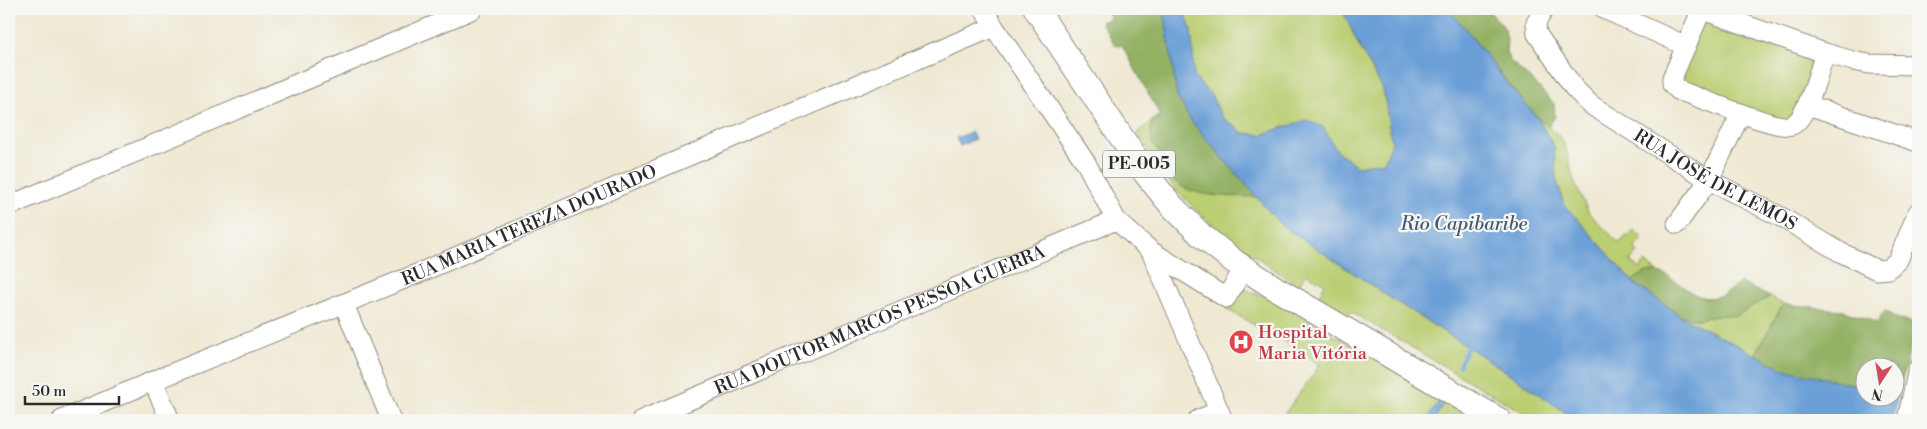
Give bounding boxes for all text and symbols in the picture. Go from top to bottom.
street label: RUA JOSÉ DE LEMOS [1630,124,1801,235]
road number: PE-005 [1103,150,1175,178]
street label: RUA MARIA TEREZA DOURADO [398,159,660,290]
water label: Rio Capibaribe [1400,212,1528,236]
street label: RUA DOUTOR MARCOS PESSOA GUERRA [711,239,1049,400]
place label: Hospital Maria Vitória [1258,321,1368,365]
hospital icon: Hospital Maria Vitória [1228,329,1254,355]
north arrow [1854,356,1904,406]
scale bar [25,374,119,406]
text: 50 m [32,382,66,401]
text: N [1870,384,1885,404]

